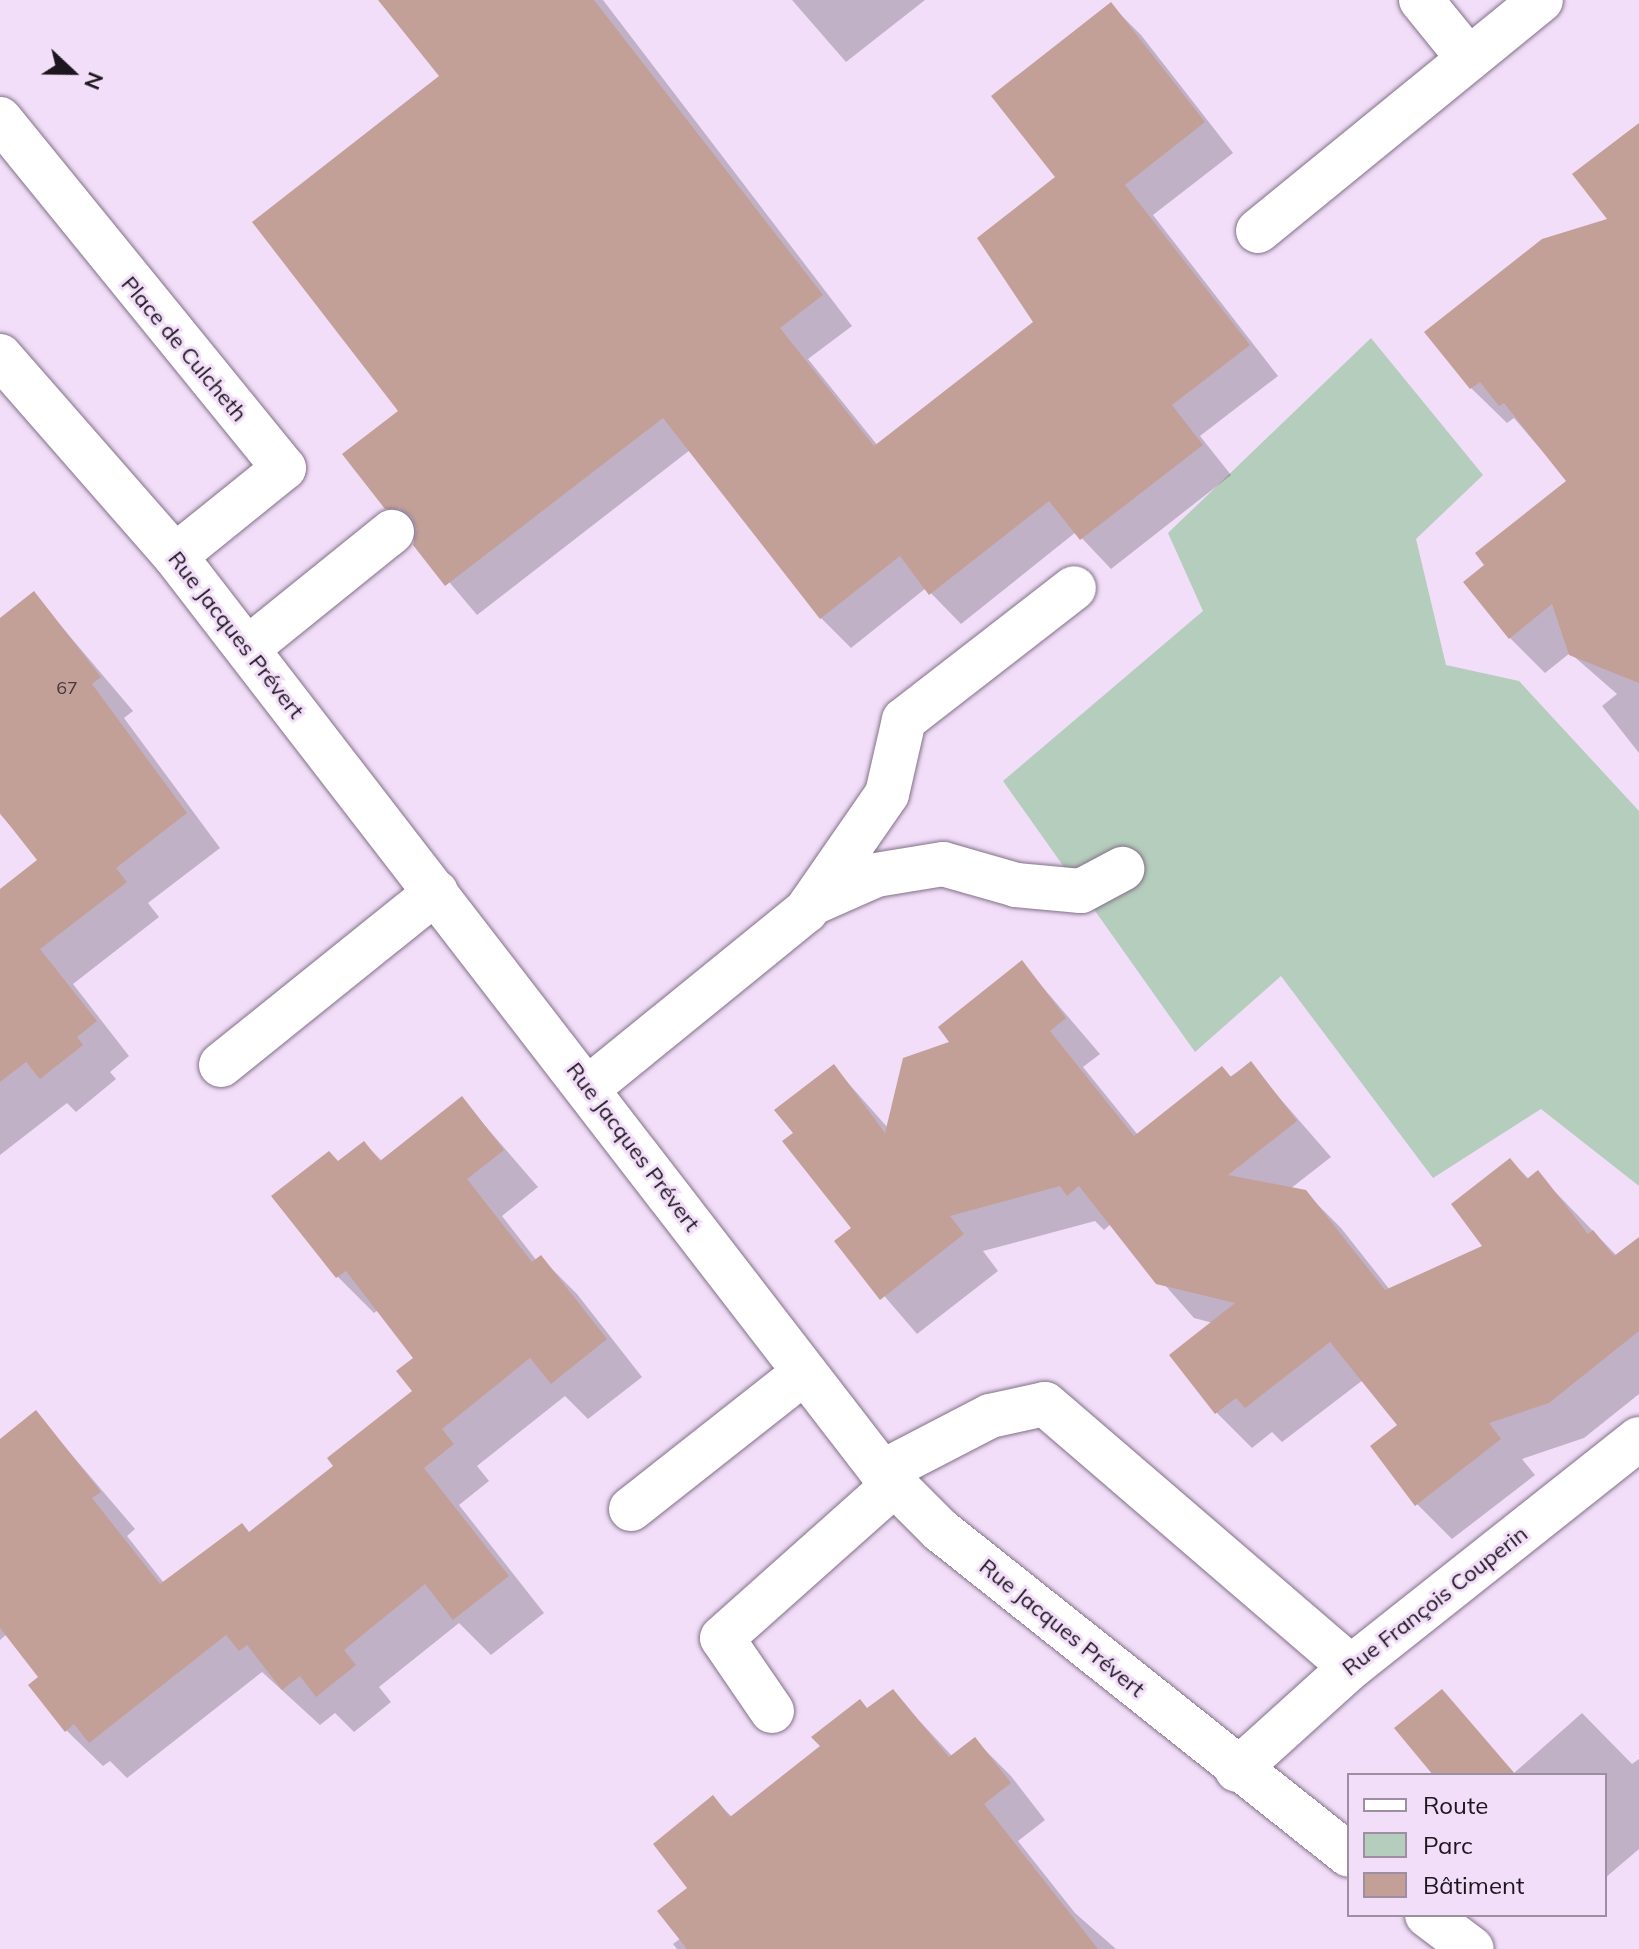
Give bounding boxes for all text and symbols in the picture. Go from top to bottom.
north arrow [32,32,112,112]
text: N [78,68,110,94]
street label: Place de Culcheth [116,271,252,427]
street label: Rue Jacques Prévert [163,546,309,724]
house number: 67 [56,677,78,699]
street label: Rue Jacques Prévert [561,1057,705,1237]
street label: Rue François Couperin [1337,1521,1533,1681]
street label: Rue Jacques Prévert [974,1553,1150,1703]
legend [1347,1773,1607,1917]
text: Route [1423,1790,1488,1820]
text: Parc [1423,1830,1473,1860]
text: Bâtiment [1423,1870,1524,1900]

